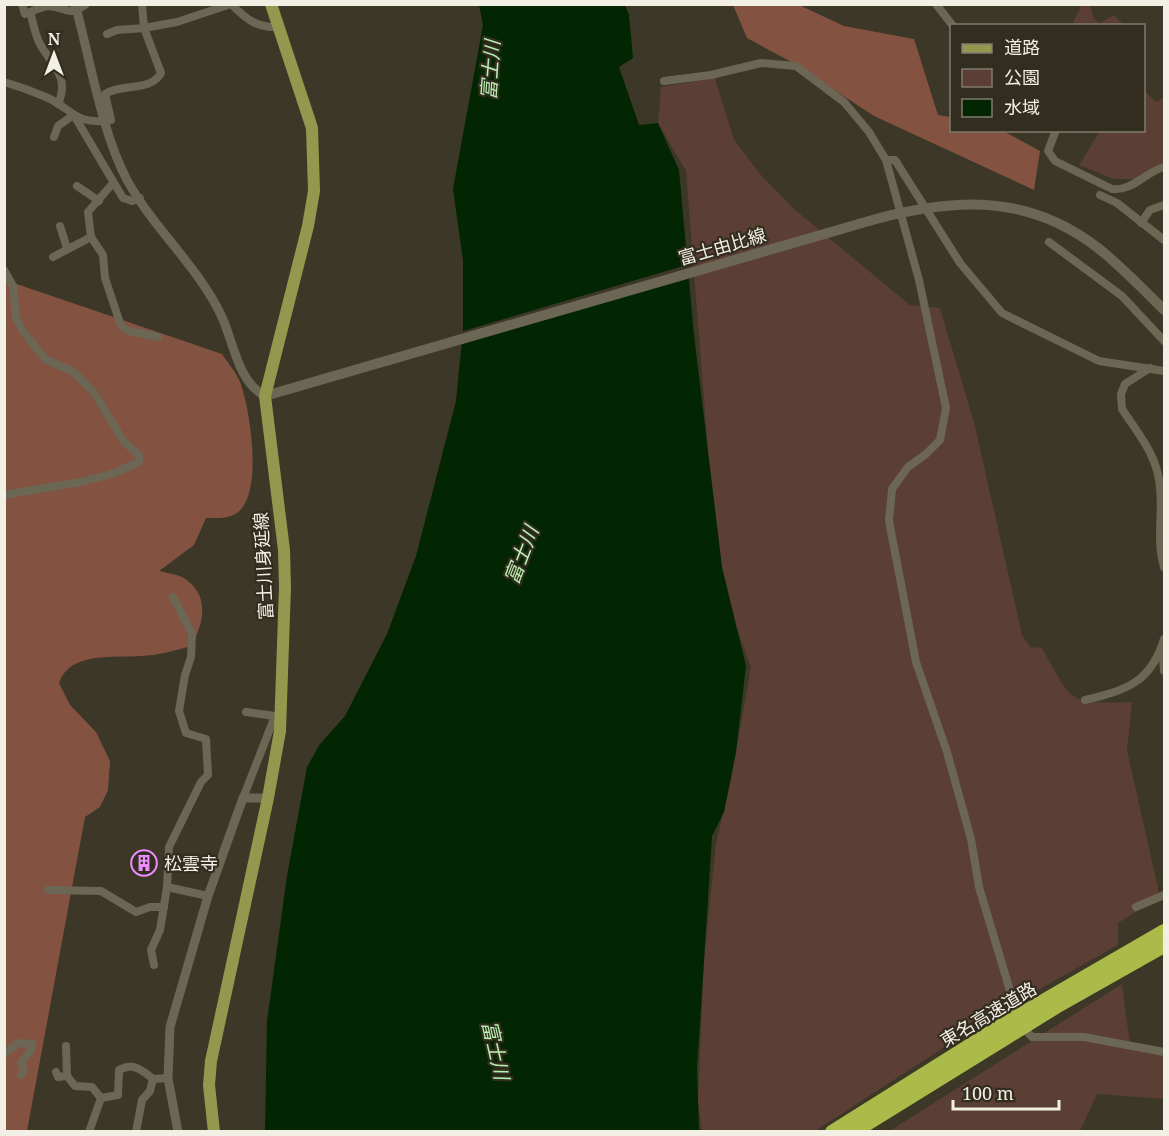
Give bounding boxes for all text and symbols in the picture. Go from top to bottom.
north arrow [24,24,84,84]
legend [950,24,1145,132]
text: N [48,28,61,50]
text: 道路 [1004,35,1040,59]
water label: 富士川 [474,37,506,101]
text: 公園 [1004,65,1040,89]
text: 水域 [1004,95,1040,119]
street label: 富士由比線 [675,222,769,270]
street label: 富士川身延線 [248,511,278,621]
water label: 富士川 [498,520,545,588]
building icon: 松雲寺 [129,848,159,878]
place label: 松雲寺 [164,851,218,875]
street label: 東名高速道路 [936,976,1040,1052]
water label: 富士川 [476,1018,516,1084]
scale bar [953,1073,1060,1111]
text: 100 m [962,1081,1014,1105]

